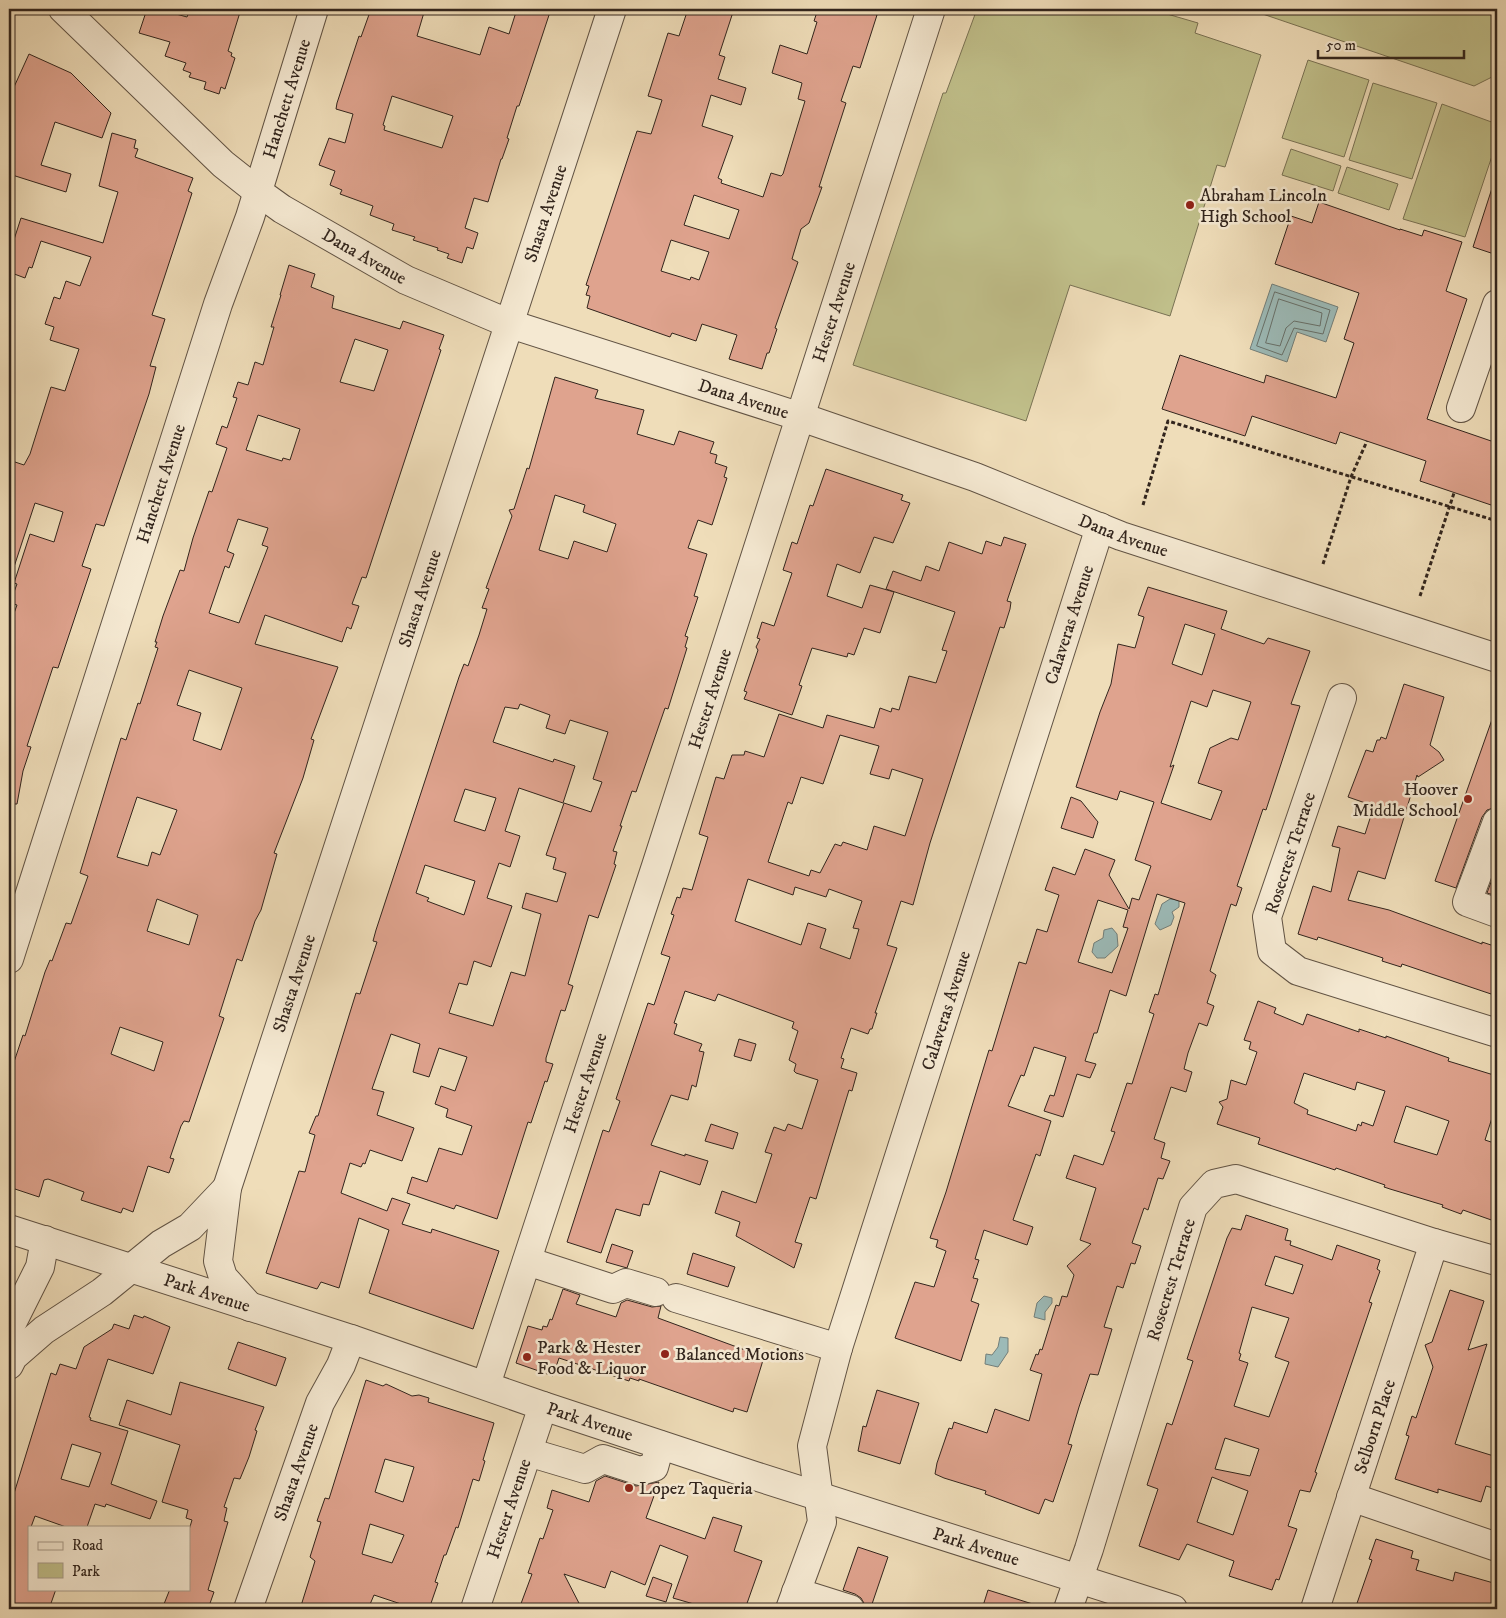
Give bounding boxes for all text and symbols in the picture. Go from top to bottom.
scale bar [1318,28,1465,60]
street label: Hanchett Avenue [259,36,316,162]
text: 50 m [1326,36,1356,55]
street label: Shasta Avenue [520,162,572,265]
place label: Abraham Lincoln High School [1200,185,1327,228]
marker: Abraham Lincoln High School [1184,199,1196,211]
street label: Dana Avenue [318,224,410,290]
street label: Hester Avenue [808,259,861,365]
street label: Dana Avenue [695,375,791,424]
street label: Hanchett Avenue [132,421,191,546]
street label: Dana Avenue [1075,510,1171,563]
street label: Shasta Avenue [394,547,447,650]
street label: Calaveras Avenue [1040,562,1099,687]
street label: Hester Avenue [684,646,737,752]
place label: Hoover Middle School [1353,779,1459,822]
street label: Rosecrest Terrace [1261,789,1321,917]
marker: Hoover Middle School [1462,793,1474,805]
street label: Shasta Avenue [269,932,321,1035]
street label: Calaveras Avenue [917,948,976,1073]
street label: Hester Avenue [559,1030,613,1136]
street label: Rosecrest Terrace [1143,1216,1201,1344]
street label: Park Avenue [161,1269,253,1318]
place label: Park & Hester Food & Liquor [537,1337,646,1380]
place label: Balanced Motions [675,1344,804,1366]
marker: Balanced Motions [659,1348,671,1360]
marker: Park & Hester Food & Liquor [521,1351,533,1363]
street label: Selborn Place [1350,1377,1401,1477]
street label: Park Avenue [544,1398,636,1447]
street label: Shasta Avenue [270,1421,324,1524]
street label: Hester Avenue [483,1456,537,1562]
place label: Lopez Taqueria [639,1478,753,1500]
marker: Lopez Taqueria [623,1482,635,1494]
street label: Park Avenue [930,1523,1022,1571]
legend [28,1526,190,1590]
text: Road [72,1536,104,1555]
text: Park [72,1562,101,1581]

